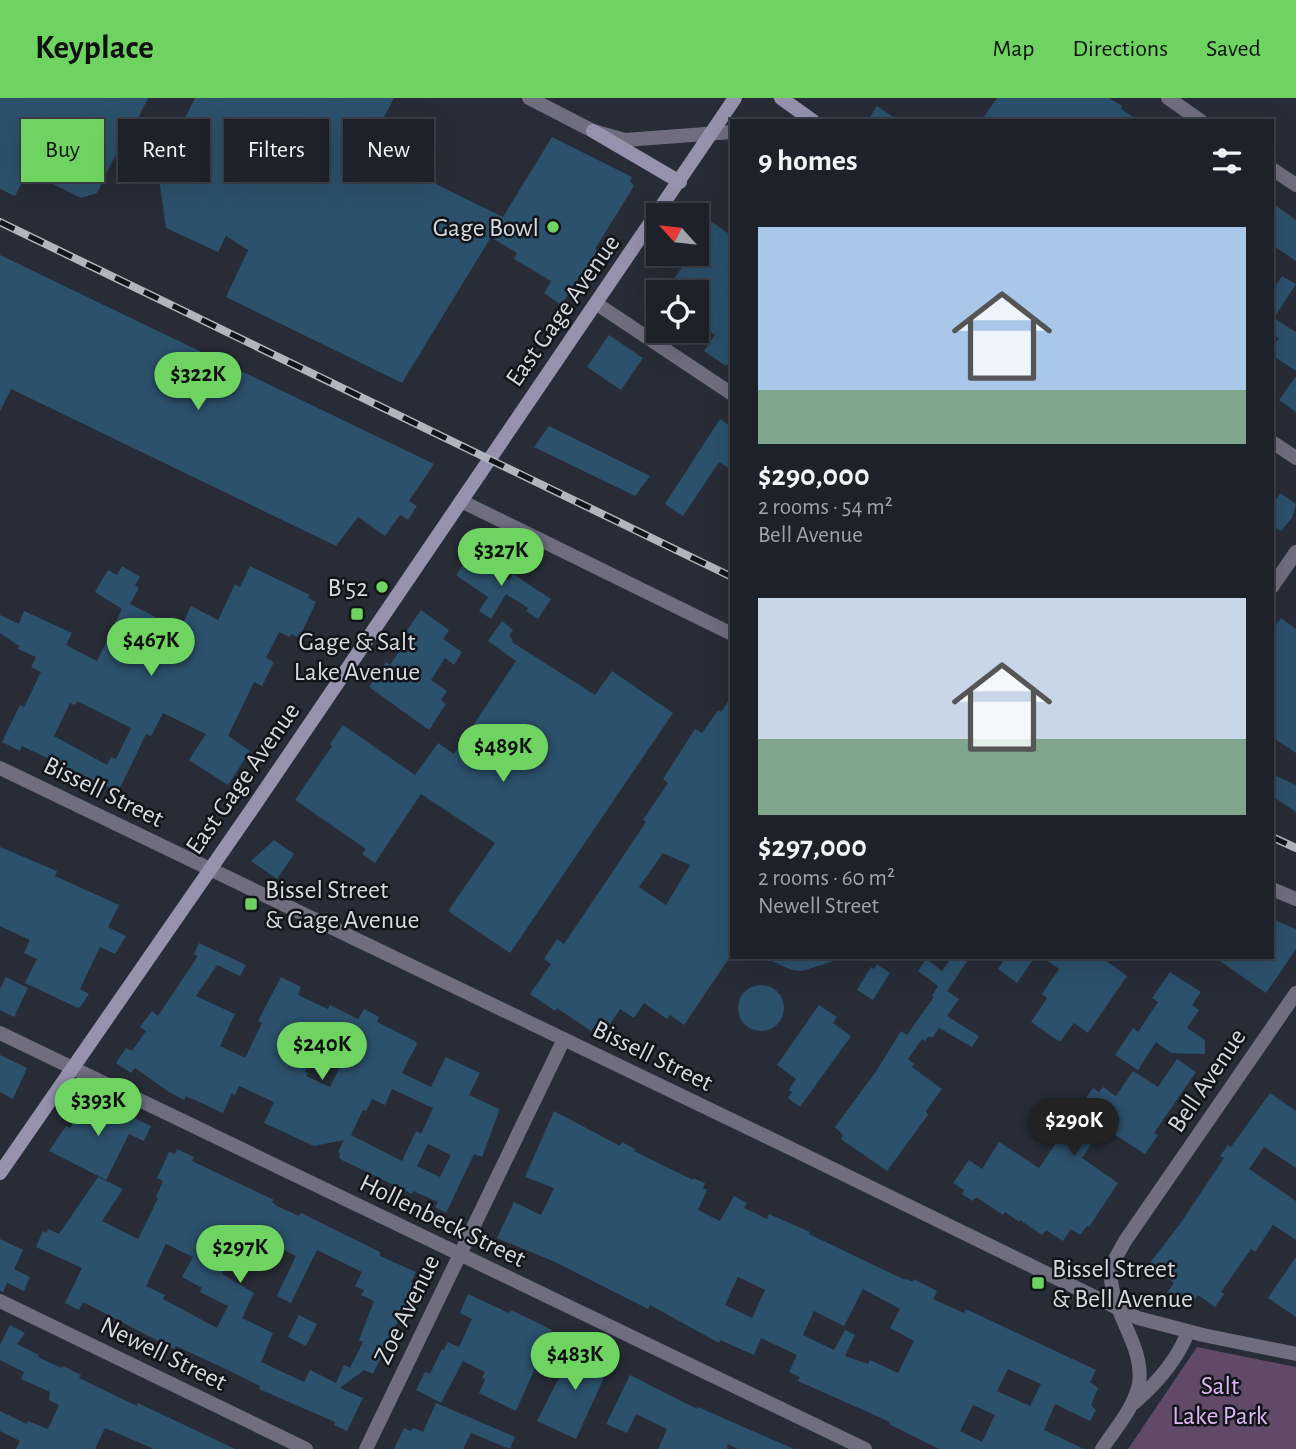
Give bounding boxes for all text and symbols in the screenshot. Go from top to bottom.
text: Keyplace [35,32,154,65]
text: Map [992,37,1034,61]
text: Directions [1072,37,1168,61]
text: Saved [1206,37,1261,61]
chip: Buy [21,119,104,182]
chip: Rent [118,119,210,182]
chip: Filters [224,119,329,182]
chip: New [343,119,434,182]
icon: filters [1208,142,1246,180]
text: 9 homes [758,146,858,176]
north arrow [646,203,709,266]
map controls [646,203,709,343]
place label: Gage Bowl [433,215,539,241]
marker: Gage Bowl [545,219,561,235]
street label: East Gage Avenue [501,230,625,391]
icon: home [939,273,1065,399]
button: locate [646,280,709,343]
pin: $322K [149,352,247,412]
text: $322K [170,363,226,386]
text: $290,000 [758,461,870,491]
text: 2 rooms · 54 m² [758,496,893,519]
text: Bell Avenue [758,524,863,547]
pin: $327K [452,528,550,588]
text: $327K [474,539,528,562]
place label: B'52 [327,575,368,601]
marker: B'52 [374,579,390,595]
marker: Gage & Salt Lake Avenue [349,606,365,622]
pin: $467K [102,618,200,678]
text: $467K [123,629,179,652]
place label: Gage & Salt Lake Avenue [294,629,420,685]
icon: home [939,644,1065,770]
street label: East Gage Avenue [181,698,305,859]
pin: $489K [454,724,552,784]
text: $489K [474,735,532,758]
street label: Bissell Street [40,752,168,832]
text: $297,000 [758,832,867,862]
text: 2 rooms · 60 m² [758,867,895,890]
place label: Bissel Street & Gage Avenue [265,877,419,933]
text: Newell Street [758,895,879,918]
marker: Bissel Street & Gage Avenue [243,896,259,912]
street label: Bissell Street [589,1016,717,1096]
pin: $240K [273,1023,371,1082]
street label: Bell Avenue [1163,1024,1251,1137]
text: $240K [293,1033,351,1056]
pin: $393K [49,1079,147,1138]
text: $393K [71,1089,125,1112]
pin: $290K [1025,1098,1123,1158]
text: $290K [1045,1109,1103,1132]
street label: Hollenbeck Street [356,1170,530,1272]
pin: $297K [191,1226,289,1285]
text: $297K [212,1236,268,1259]
street label: Zoe Avenue [369,1251,444,1368]
place label: Bissel Street & Bell Avenue [1052,1256,1193,1312]
marker: Bissel Street & Bell Avenue [1030,1275,1046,1291]
street label: Newell Street [96,1312,231,1396]
pin: $483K [526,1332,624,1392]
text: $483K [547,1343,603,1366]
park label: Salt Lake Park [1172,1373,1268,1429]

